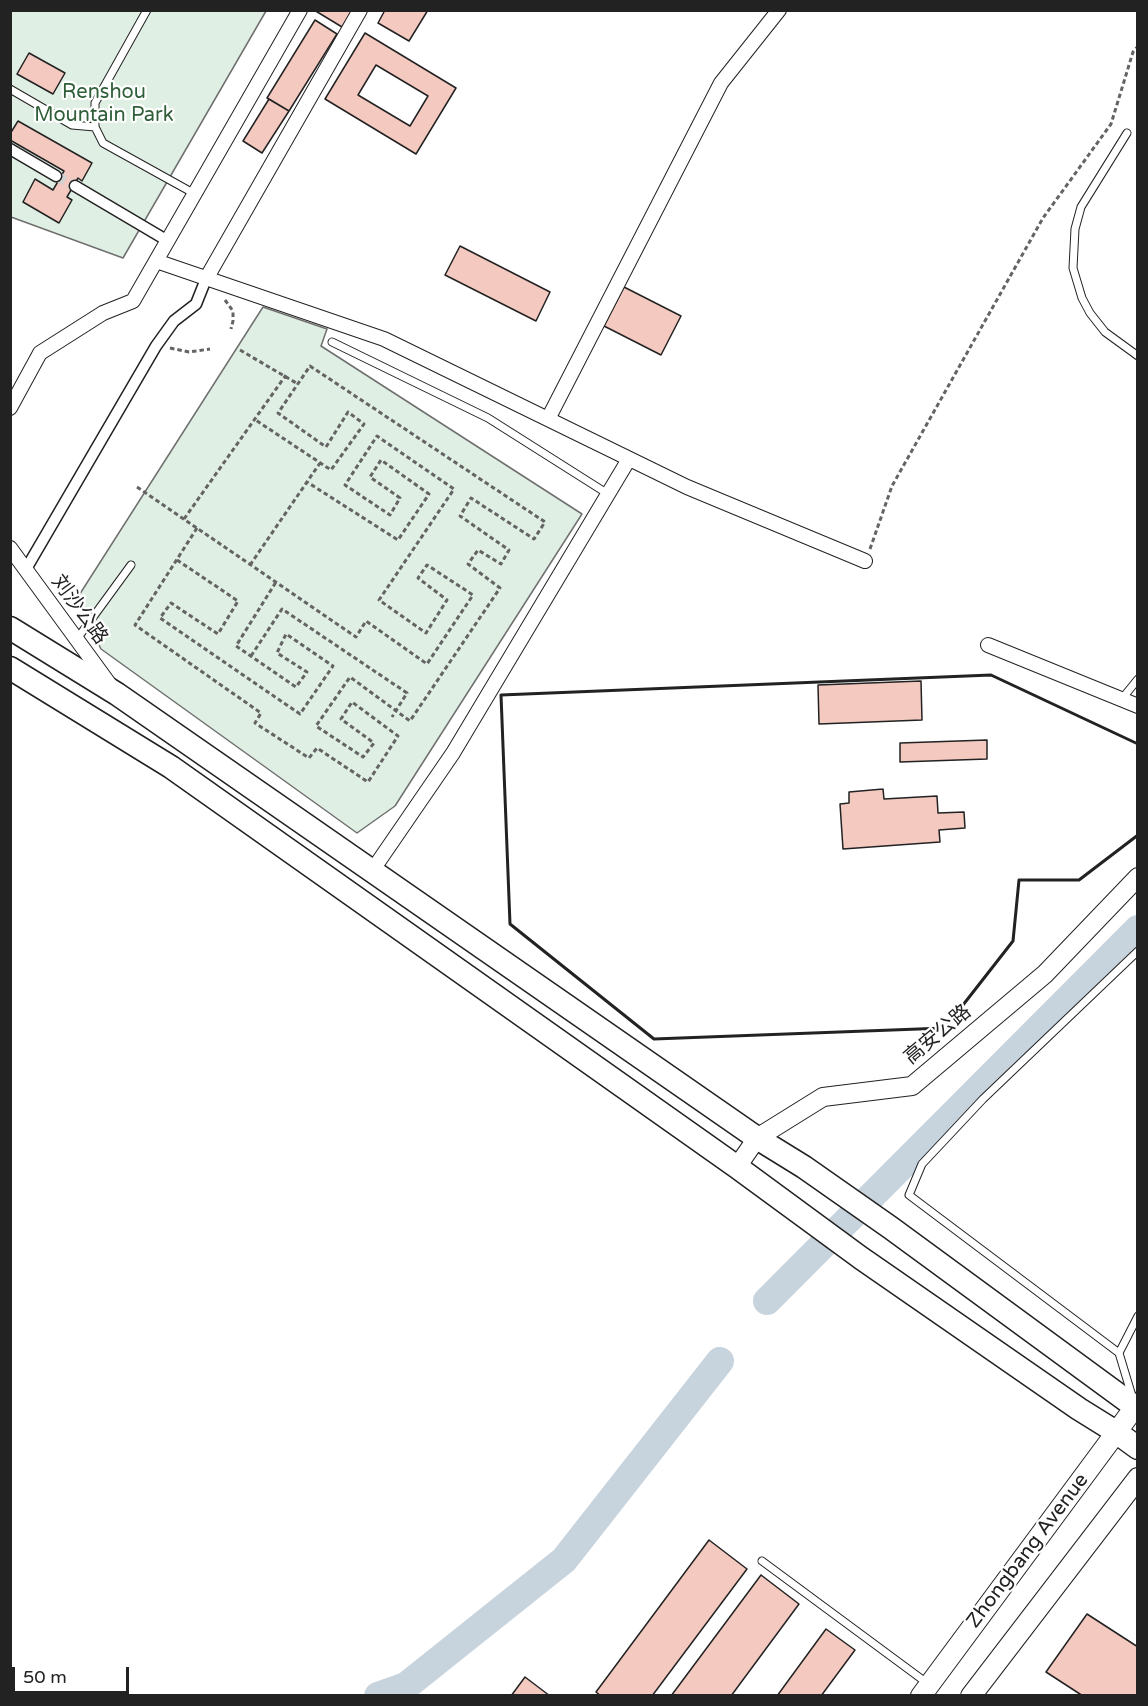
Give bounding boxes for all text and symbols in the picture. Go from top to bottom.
park label: Renshou Mountain Park [34,81,174,128]
street label: 刘沙公路 [46,571,112,649]
street label: 高安公路 [900,1000,976,1070]
street label: Zhongbang Avenue [962,1469,1094,1633]
scale bar [15,1655,132,1693]
text: 50 m [23,1666,67,1688]

